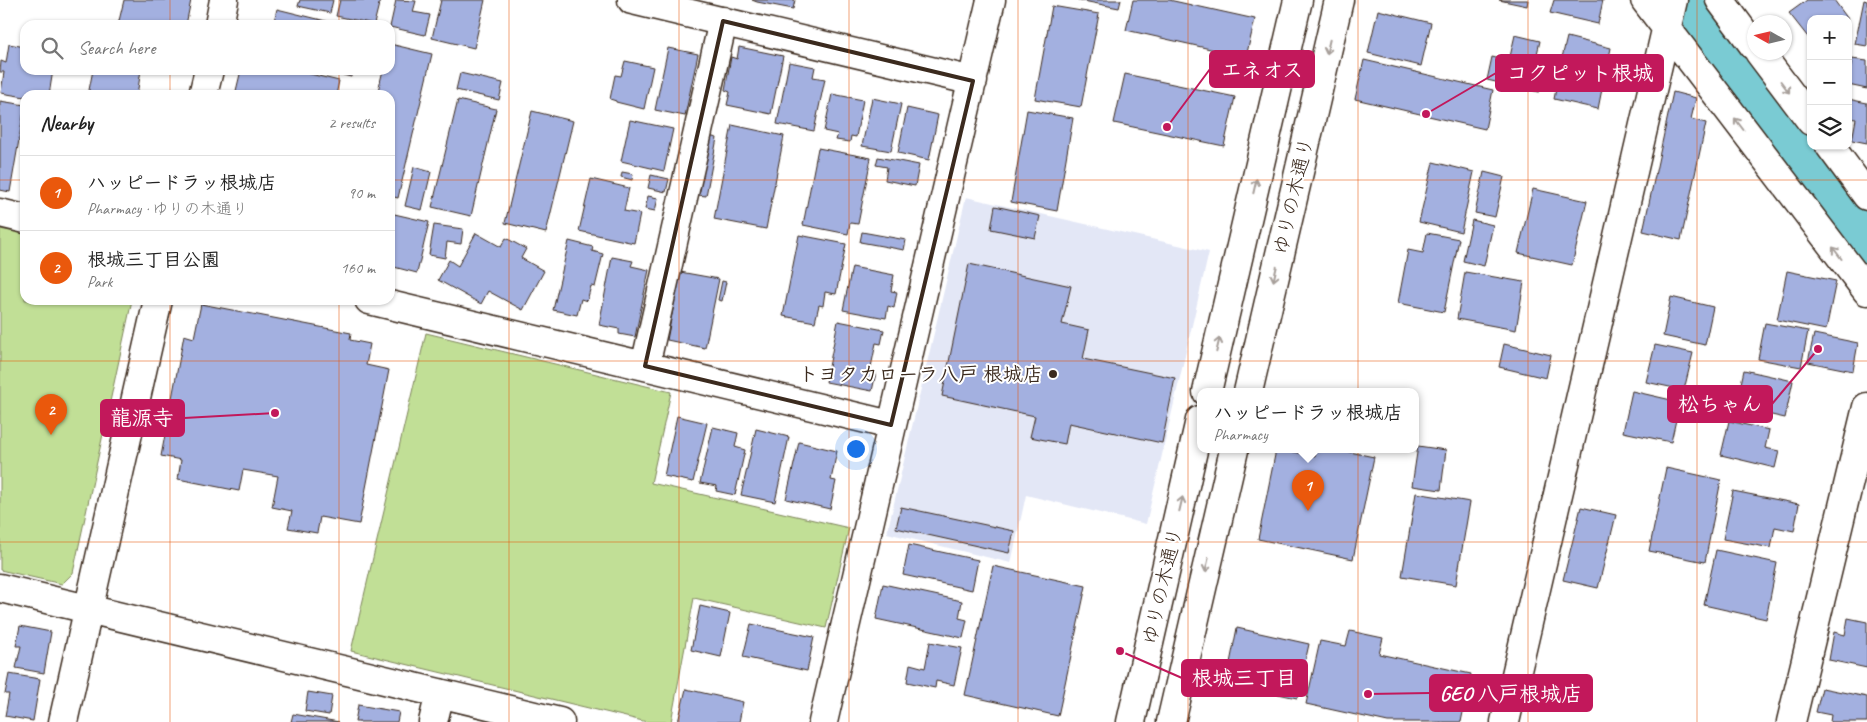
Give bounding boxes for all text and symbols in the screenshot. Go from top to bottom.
north arrow [1747,15,1792,60]
map controls [1807,15,1852,150]
button: + [1807,15,1852,60]
search box [20,20,395,75]
icon: search [38,34,66,62]
text: Search here [78,36,155,60]
one-way arrow [1323,39,1332,55]
callout: エネオス [1210,51,1314,87]
callout: コクピット根城 [1496,55,1663,91]
text: エネオス [1221,57,1303,83]
text: コクピット根城 [1507,60,1654,86]
button: − [1807,60,1852,105]
one-way arrow [1780,80,1790,94]
button: layers [1807,105,1852,150]
text: Nearby [40,110,93,136]
text: 2 results [328,113,375,133]
one-way arrow [1733,118,1744,131]
street label: ゆりの木通り [1268,135,1319,257]
text: ハッピードラッ根城店 [87,171,276,195]
one-way arrow [1251,179,1260,195]
text: 1 [52,183,60,203]
text: 90 m [348,183,375,203]
text: Pharmacy · ゆりの木通り [87,199,248,219]
one-way arrow [1832,247,1843,260]
text: 根城三丁目公園 [87,248,220,272]
text: 2 [52,258,60,278]
text: 160 m [341,258,375,278]
one-way arrow [1270,265,1279,281]
text: Park [87,272,112,292]
one-way arrow [1214,337,1223,353]
place label: トヨタカローラ八戸 根城店 [798,362,1043,387]
marker: トヨタカローラ八戸 根城店 [1047,368,1059,380]
callout: 松ちゃん [1668,386,1772,422]
popup [1197,388,1419,453]
text: 松ちゃん [1678,391,1762,417]
pin: 2 [35,394,67,435]
callout: 龍源寺 [101,400,184,436]
text: ハッピードラッ根城店 [1213,401,1403,425]
text: 龍源寺 [111,405,174,431]
text: Pharmacy [1213,425,1268,445]
your location [843,436,869,462]
pin: 1 [1292,470,1324,511]
one-way arrow [1177,497,1186,513]
street label: ゆりの木通り [1137,525,1188,647]
one-way arrow [1202,557,1211,573]
callout: 根城三丁目 [1182,660,1307,696]
text: 根城三丁目 [1192,665,1297,691]
callout: GEO 八戸根城店 [1430,675,1592,711]
text: GEO 八戸根城店 [1440,681,1582,707]

